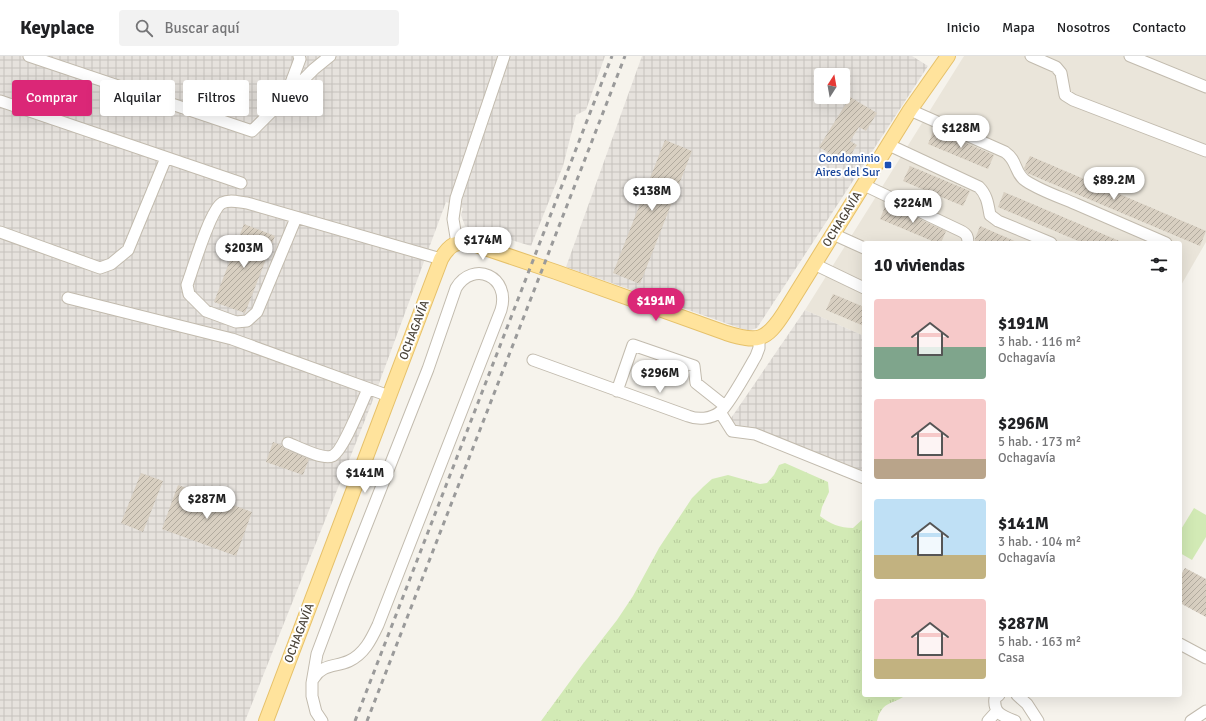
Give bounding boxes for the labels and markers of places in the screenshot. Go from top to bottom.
pin: $128M [933,115,989,149]
place label: Condominio Aires del Sur [815,151,881,180]
marker: Condominio Aires del Sur [883,160,893,170]
pin: $89.2M [1081,167,1147,201]
pin: $138M [624,178,680,212]
pin: $224M [885,190,941,224]
pin: $174M [455,227,511,261]
pin: $203M [216,235,272,269]
pin: $191M [628,288,684,322]
pin: $296M [632,360,688,394]
pin: $141M [337,460,393,494]
pin: $287M [179,486,235,520]

